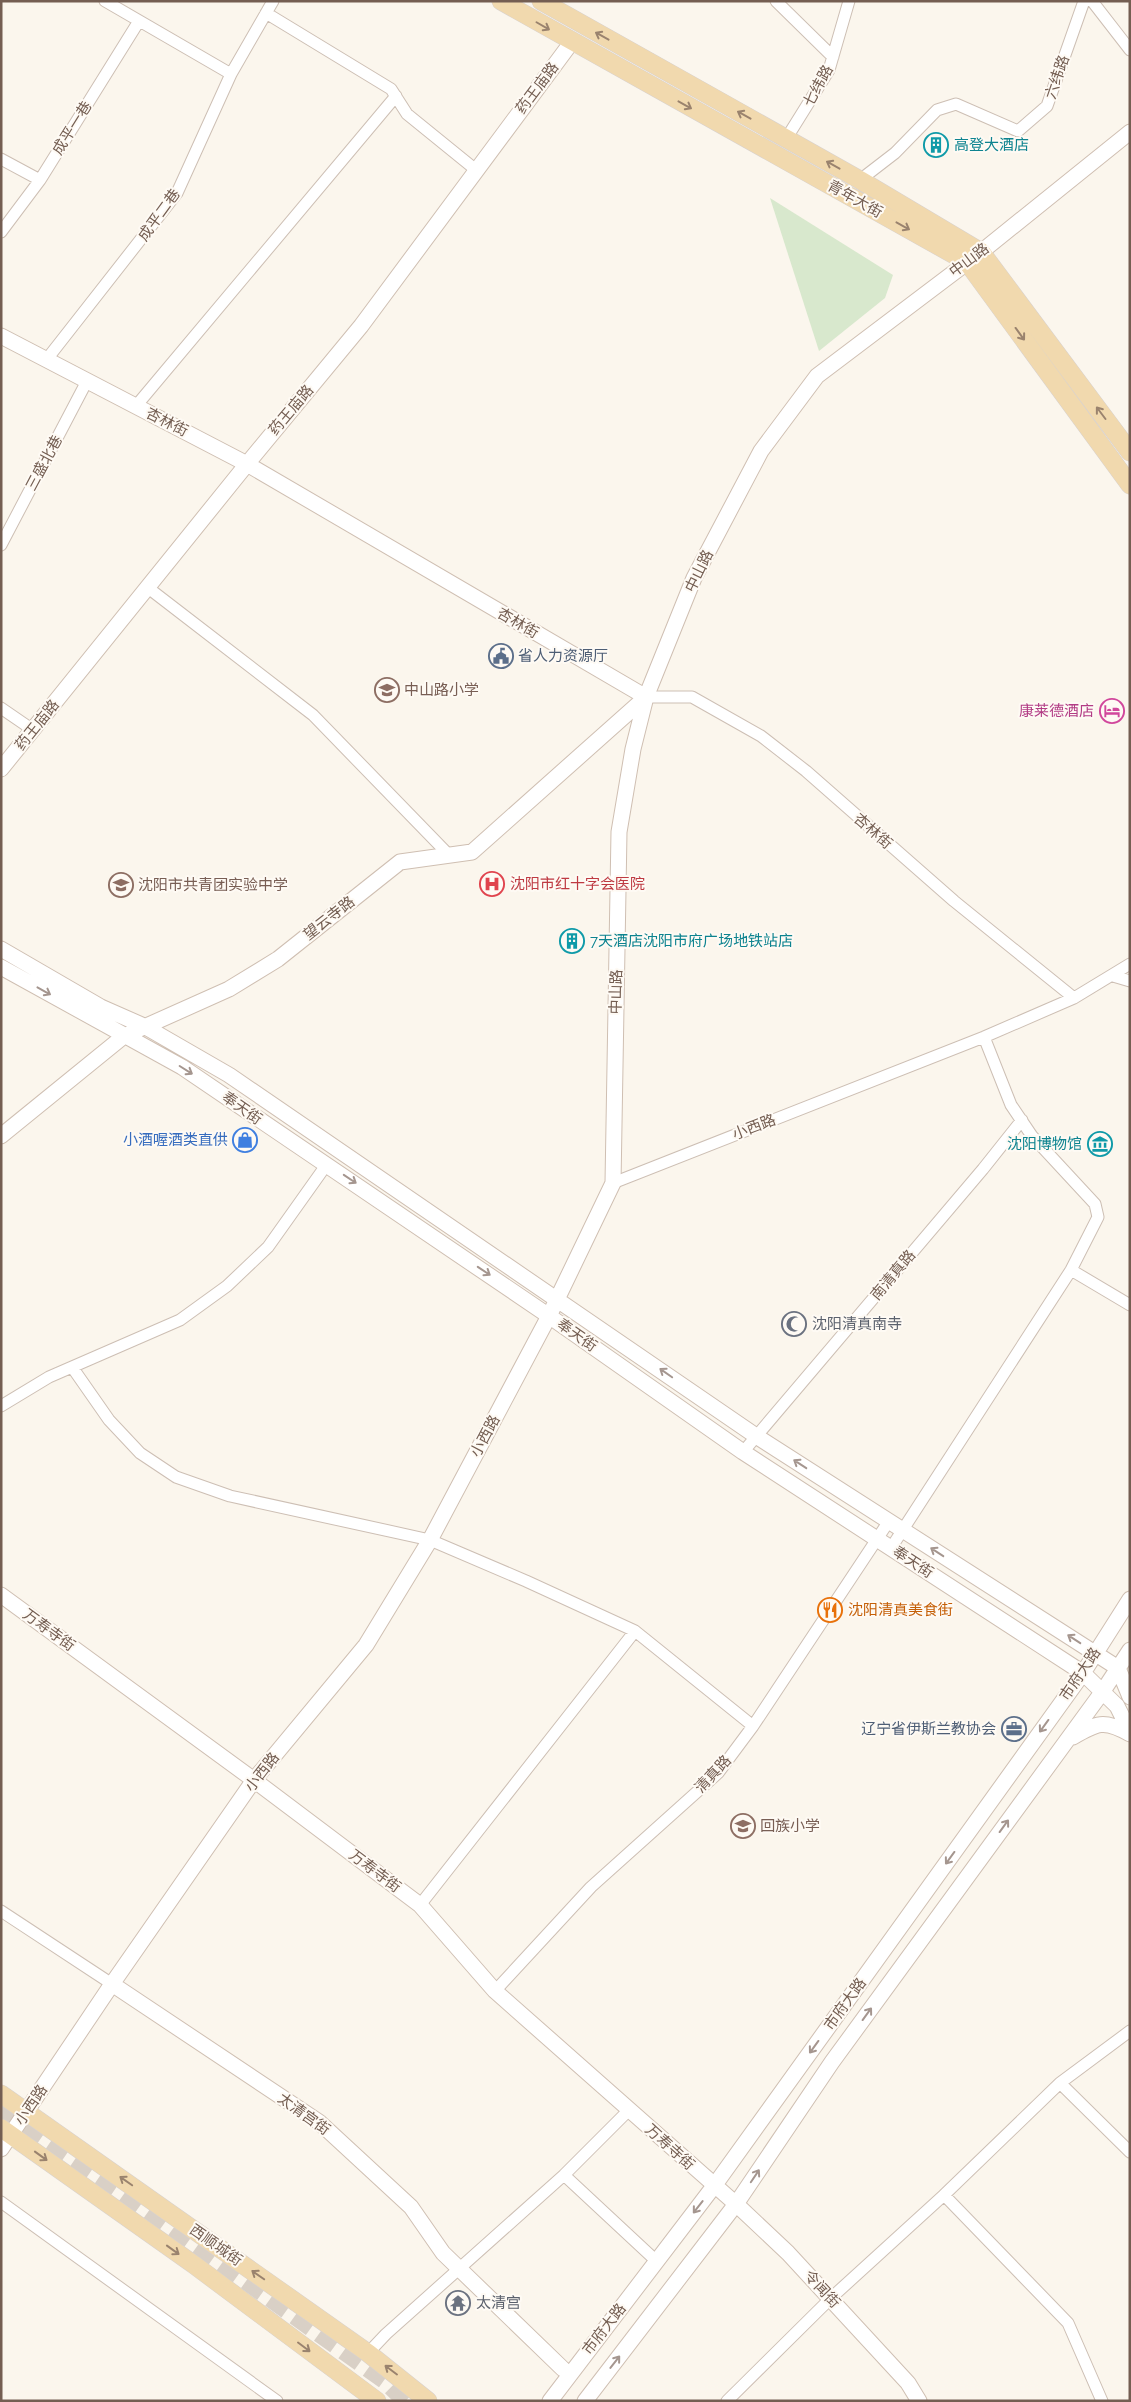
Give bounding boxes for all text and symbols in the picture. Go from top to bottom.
one-way arrow [535,21,549,31]
one-way arrow [595,31,610,41]
street label: 六纬路 [1041,53,1073,101]
street label: 药王庙路 [512,59,562,117]
street label: 七纬路 [799,62,837,110]
street label: 成平一巷 [48,98,96,158]
one-way arrow [677,100,691,110]
one-way arrow [737,110,752,120]
building icon: 高登大酒店 [923,132,949,158]
place label: 高登大酒店 [954,136,1029,154]
one-way arrow [825,160,840,170]
street label: 青年大街 [824,177,886,221]
street label: 成平二巷 [134,185,184,245]
one-way arrow [896,221,911,231]
street label: 中山路 [946,239,992,281]
one-way arrow [1014,327,1025,340]
street label: 药王庙路 [265,381,317,439]
street label: 杏林街 [143,404,191,440]
one-way arrow [1095,407,1106,420]
street label: 三盛北巷 [22,432,66,494]
street label: 中山路 [681,547,717,595]
street label: 杏林街 [494,604,542,642]
public building icon: 省人力资源厅 [488,643,514,669]
place label: 省人力资源厅 [518,647,608,665]
school or university icon: 中山路小学 [374,677,400,703]
place label: 中山路小学 [404,681,479,699]
street label: 药王庙路 [11,696,63,754]
hotel icon: 康莱德酒店 [1099,698,1125,724]
place label: 康莱德酒店 [1019,702,1094,720]
street label: 杏林街 [850,809,896,853]
hospital icon: 沈阳市红十字会医院 [479,871,505,897]
school or university icon: 沈阳市共青团实验中学 [108,872,134,898]
place label: 沈阳市红十字会医院 [510,875,645,893]
place label: 沈阳市共青团实验中学 [138,876,288,894]
street label: 望云寺路 [300,892,358,944]
building icon: 7天酒店沈阳市府广场地铁站店 [559,928,585,954]
place label: 7天酒店沈阳市府广场地铁站店 [590,932,793,950]
street label: 中山路 [607,969,625,1015]
one-way arrow [36,986,50,996]
one-way arrow [178,1065,192,1075]
street label: 奉天街 [218,1088,266,1128]
street label: 小西路 [730,1111,778,1143]
shop icon: 小酒喔酒类直供 [232,1127,258,1153]
place label: 小酒喔酒类直供 [123,1131,228,1149]
museum icon: 沈阳博物馆 [1087,1131,1113,1157]
place label: 沈阳博物馆 [1007,1135,1082,1153]
one-way arrow [343,1174,357,1184]
street label: 南清真路 [867,1246,919,1304]
one-way arrow [477,1266,491,1276]
mosque icon: 沈阳清真南寺 [781,1311,807,1337]
street label: 奉天街 [553,1315,601,1355]
place label: 沈阳清真南寺 [812,1315,902,1333]
one-way arrow [659,1368,673,1378]
street label: 小西路 [466,1412,504,1460]
one-way arrow [794,1459,808,1469]
street label: 奉天街 [889,1542,937,1582]
one-way arrow [931,1547,945,1557]
restaurant icon: 沈阳清真美食街 [817,1597,843,1623]
place label: 沈阳清真美食街 [848,1601,953,1619]
street label: 万寿寺街 [19,1605,79,1655]
one-way arrow [1068,1634,1082,1644]
street label: 市府大路 [1056,1644,1104,1704]
office icon: 辽宁省伊斯兰教协会 [1001,1716,1027,1742]
one-way arrow [1039,1719,1049,1733]
place label: 辽宁省伊斯兰教协会 [861,1720,996,1738]
street label: 小西路 [241,1749,283,1795]
street label: 清真路 [691,1751,735,1797]
school or university icon: 回族小学 [730,1813,756,1839]
place label: 回族小学 [760,1817,820,1835]
one-way arrow [999,1819,1009,1833]
street label: 万寿寺街 [346,1846,404,1896]
one-way arrow [944,1851,955,1865]
street label: 市府大路 [820,1974,870,2034]
one-way arrow [862,2007,872,2021]
one-way arrow [809,2040,819,2054]
street label: 小西路 [11,2081,51,2129]
street label: 太清宫街 [274,2089,334,2139]
street label: 万寿寺街 [642,2120,698,2174]
one-way arrow [34,2151,48,2161]
one-way arrow [750,2169,760,2183]
one-way arrow [119,2176,133,2186]
one-way arrow [693,2200,704,2213]
street label: 西顺城街 [186,2220,246,2270]
one-way arrow [166,2245,180,2255]
street label: 令闻街 [800,2266,844,2312]
one-way arrow [252,2270,266,2280]
temple icon: 太清宫 [445,2290,471,2316]
place label: 太清宫 [476,2294,521,2312]
street label: 市府大路 [578,2300,630,2358]
one-way arrow [297,2342,311,2352]
one-way arrow [610,2355,620,2369]
one-way arrow [385,2364,398,2375]

